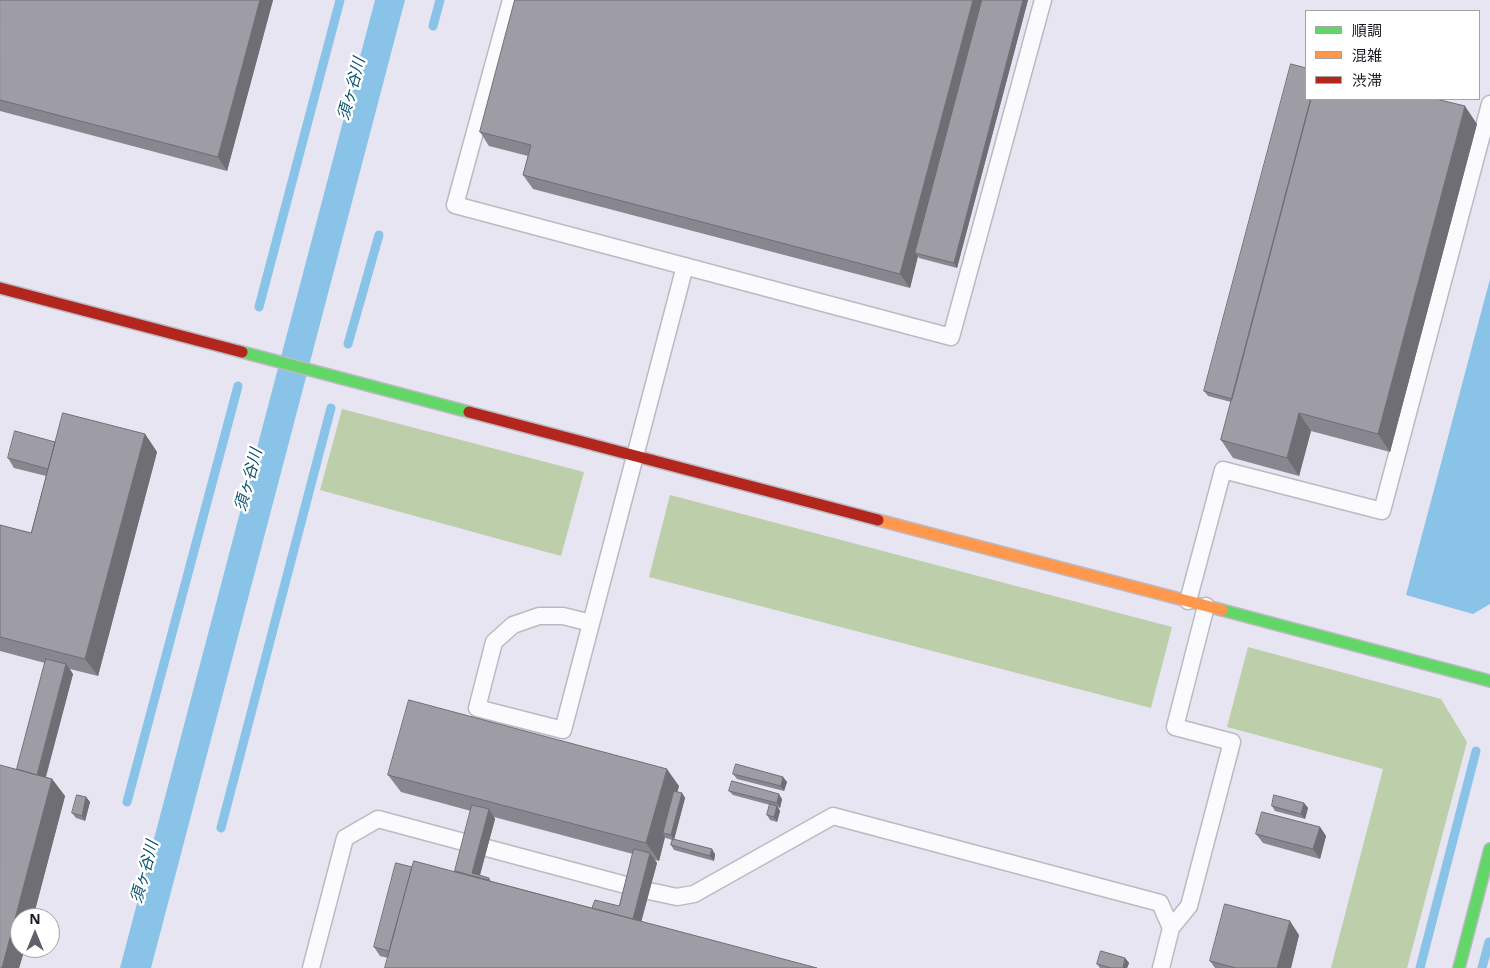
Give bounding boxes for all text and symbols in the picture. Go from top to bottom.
legend [1305,10,1480,100]
text: 順調 [1352,20,1382,40]
text: 混雑 [1352,45,1382,65]
water label: 須ヶ谷川 [334,56,370,122]
text: 渋滞 [1352,70,1382,90]
water label: 須ヶ谷川 [231,447,267,513]
water label: 須ヶ谷川 [127,839,163,905]
north arrow [10,908,60,958]
text: N [29,909,41,928]

